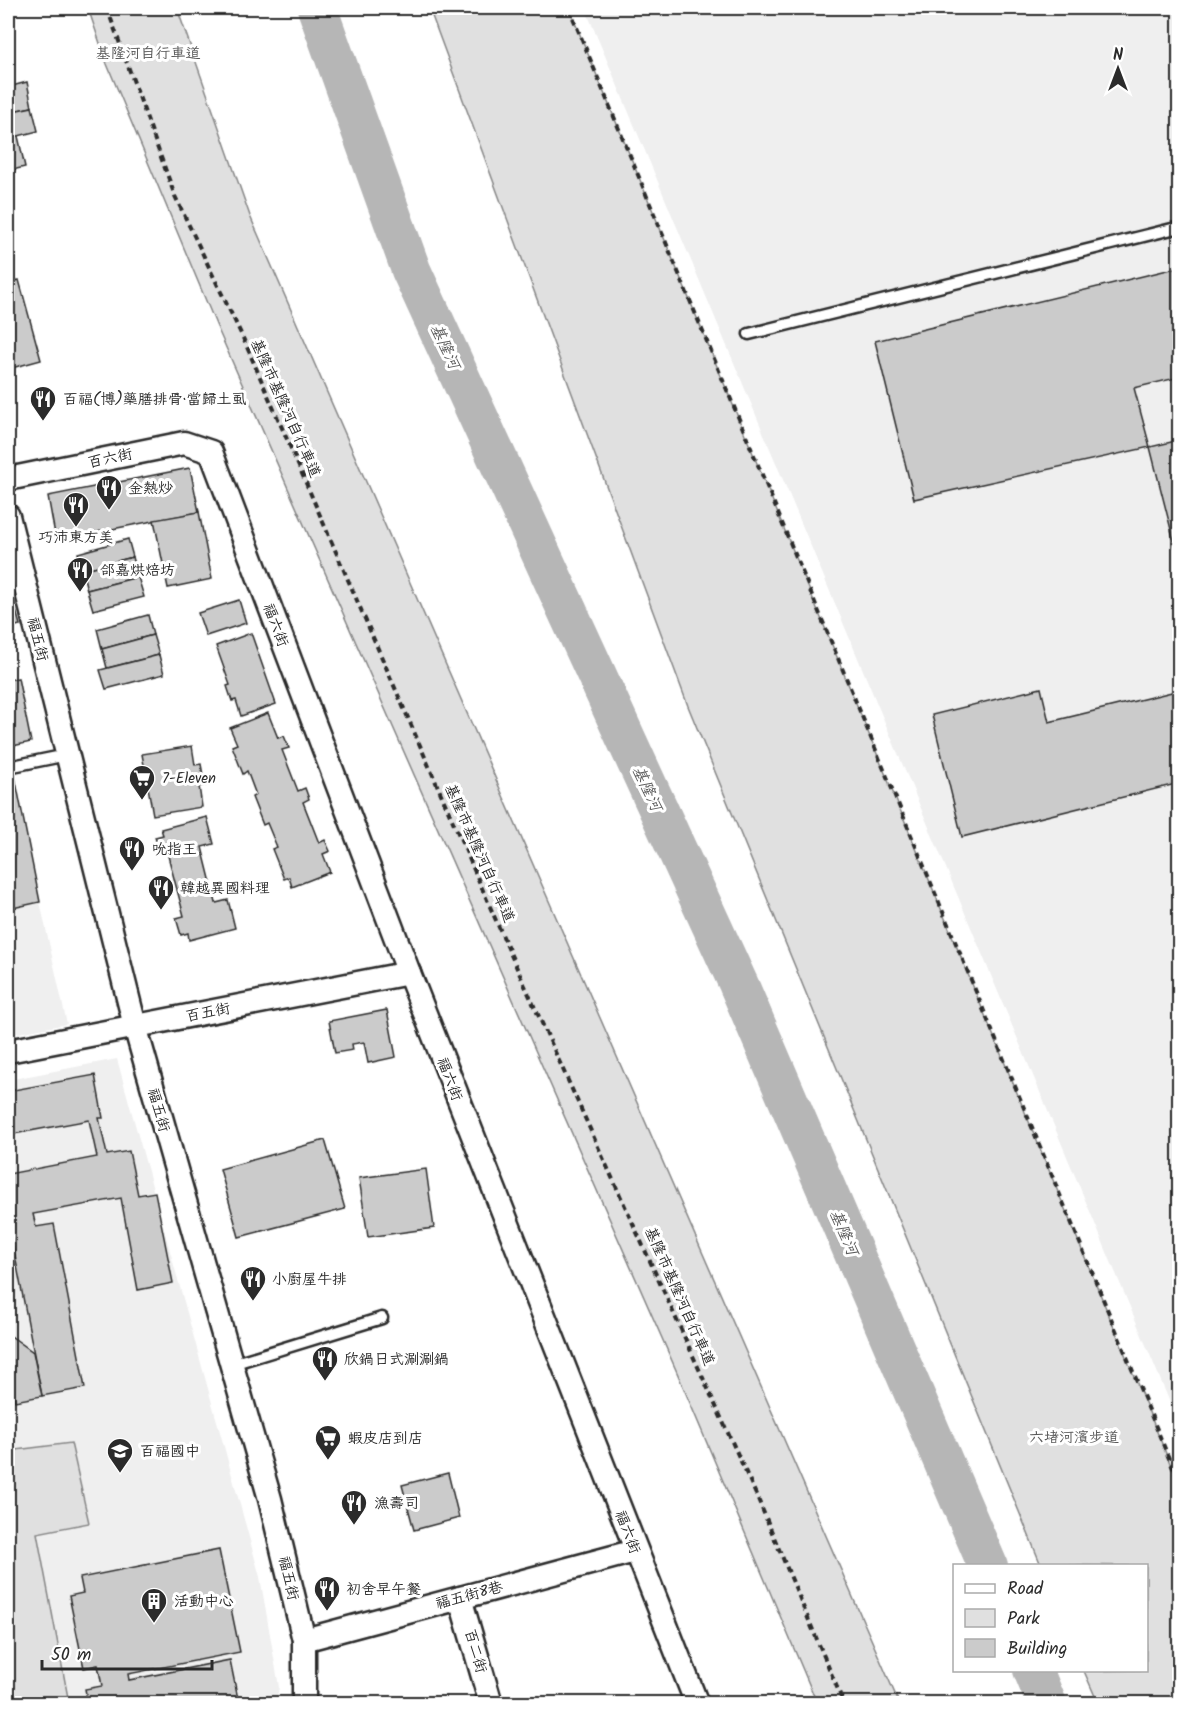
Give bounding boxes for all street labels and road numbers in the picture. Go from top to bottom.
street label: 基隆市基隆河自行車道 [244,335,327,482]
street label: 百六街 [86,443,135,475]
street label: 福六街 [256,600,294,651]
street label: 福五街 [20,614,54,664]
street label: 基隆市基隆河自行車道 [438,780,521,927]
street label: 百五街 [184,997,233,1029]
street label: 福六街 [430,1054,468,1105]
street label: 福五街 [140,1085,176,1135]
street label: 基隆市基隆河自行車道 [638,1223,721,1370]
street label: 福六街 [608,1507,646,1558]
street label: 福五街 [271,1554,305,1603]
street label: 福五街8巷 [433,1575,506,1616]
street label: 百二街 [457,1626,493,1676]

